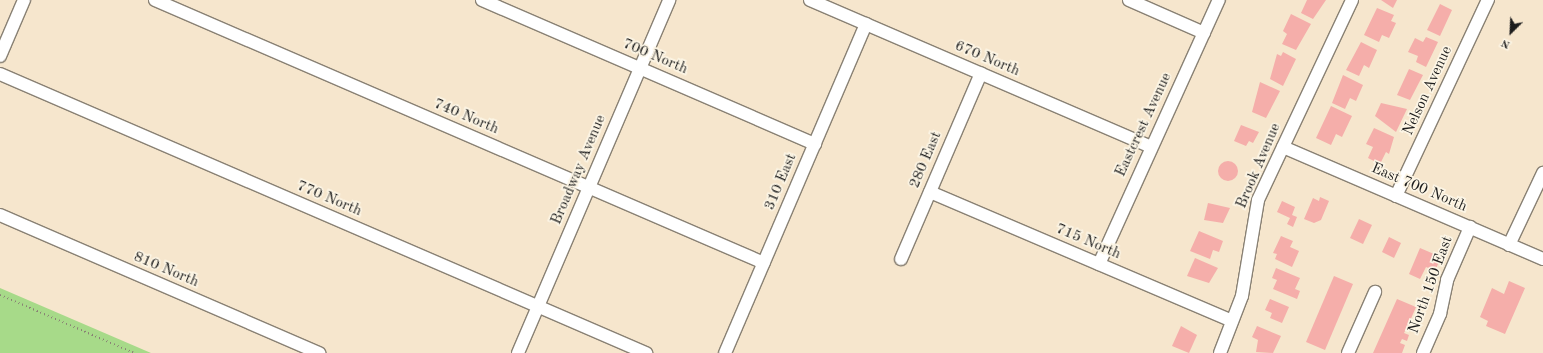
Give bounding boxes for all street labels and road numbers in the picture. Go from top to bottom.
street label: 700 North [620,35,690,79]
street label: 670 North [952,37,1022,81]
street label: Nelson Avenue [1399,44,1457,138]
street label: Eastcrest Avenue [1112,70,1176,180]
street label: 740 North [431,95,501,139]
street label: Broadway Avenue [548,112,610,228]
street label: Brook Avenue [1233,121,1285,211]
street label: 280 East [906,129,946,191]
street label: 310 East [761,151,801,213]
street label: East 700 North [1368,160,1470,216]
street label: 770 North [294,177,364,221]
street label: 715 North [1053,220,1123,264]
street label: North 150 East [1405,234,1457,336]
street label: 810 North [131,248,201,292]

